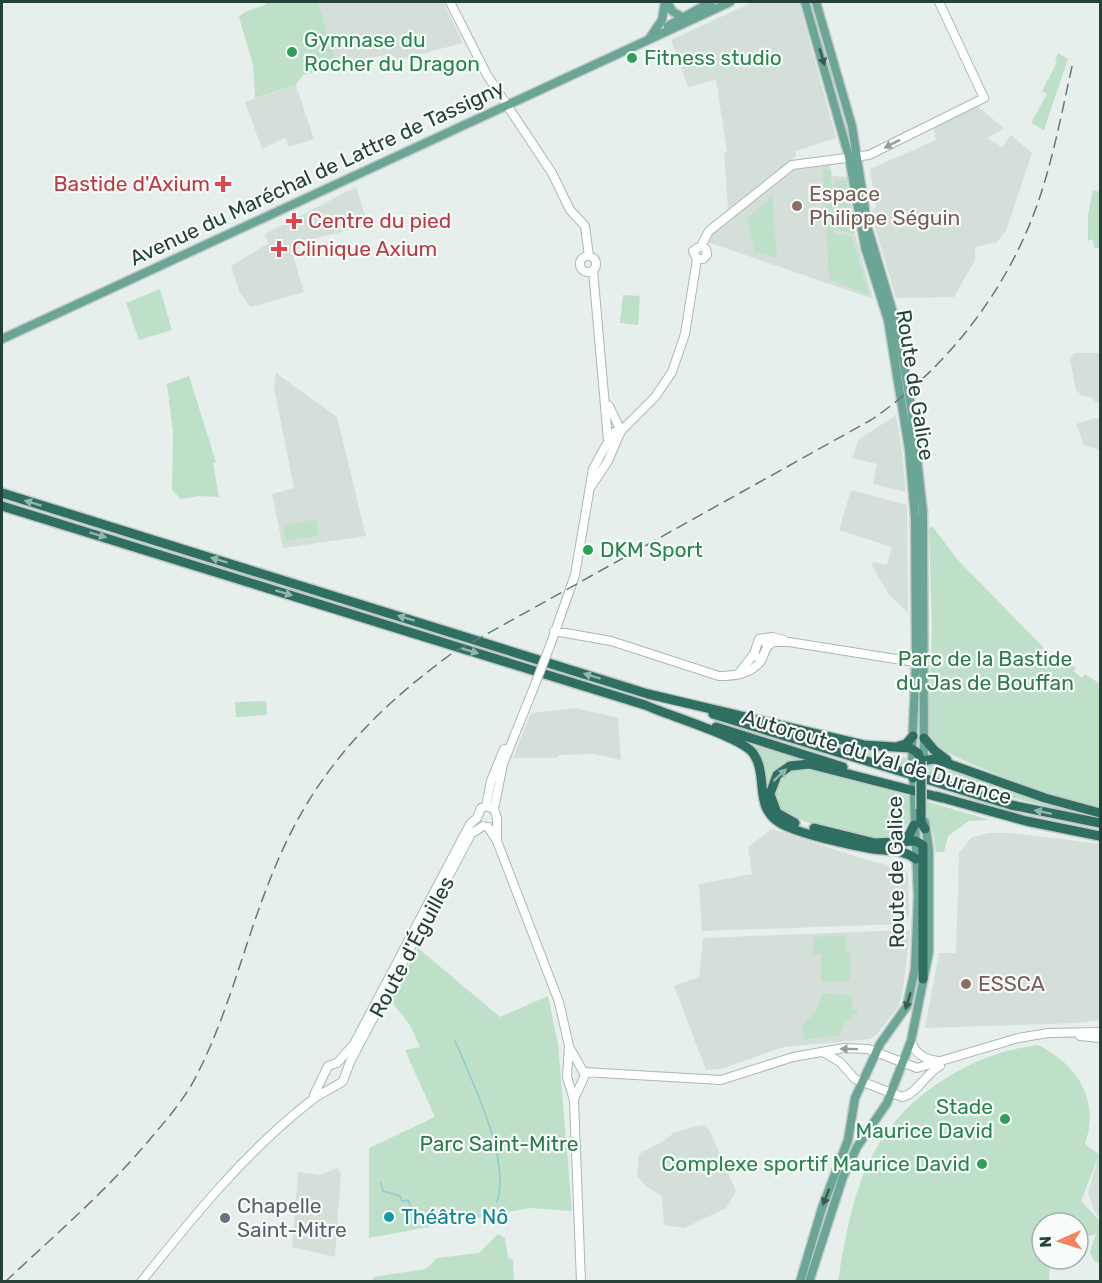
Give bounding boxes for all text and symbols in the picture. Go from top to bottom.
place label: Gymnase du Rocher du Dragon [304,27,480,76]
marker: Gymnase du Rocher du Dragon [285,45,299,59]
place label: Fitness studio [644,45,782,70]
one-way arrow [818,48,827,66]
marker: Fitness studio [625,51,639,65]
street label: Avenue du Maréchal de Lattre de Tassigny [125,74,508,271]
one-way arrow [883,140,900,149]
place label: Bastide d'Axium [54,171,210,196]
marker: Bastide d'Axium [214,175,232,193]
place label: Espace Philippe Séguin [809,181,960,230]
marker: Espace Philippe Séguin [790,199,804,213]
place label: Centre du pied [308,208,451,233]
marker: Centre du pied [285,212,303,230]
place label: Clinique Axium [292,236,437,261]
marker: Clinique Axium [270,240,288,258]
street label: Route de Galice [891,308,940,462]
one-way arrow [24,498,42,507]
one-way arrow [89,531,107,540]
place label: DKM Sport [600,537,703,562]
marker: DKM Sport [581,543,595,557]
one-way arrow [210,555,228,565]
one-way arrow [275,589,293,598]
one-way arrow [397,613,415,623]
park label: Parc de la Bastide du Jas de Bouffan [896,646,1074,695]
one-way arrow [461,647,479,656]
one-way arrow [583,671,601,680]
street label: Autoroute du Val de Durance [739,704,1015,809]
one-way arrow [772,768,787,782]
street label: Route de Galice [882,796,909,948]
one-way arrow [1033,807,1052,816]
street label: Route d'Éguilles [364,872,459,1022]
place label: ESSCA [978,971,1045,996]
marker: ESSCA [959,977,973,991]
one-way arrow [903,992,912,1010]
one-way arrow [839,1044,858,1054]
place label: Stade Maurice David [855,1094,993,1143]
marker: Stade Maurice David [998,1112,1012,1126]
park label: Parc Saint-Mitre [419,1131,579,1156]
place label: Complexe sportif Maurice David [661,1151,970,1176]
marker: Complexe sportif Maurice David [975,1157,989,1171]
one-way arrow [821,1188,830,1206]
place label: Chapelle Saint-Mitre [237,1193,347,1242]
place label: Théâtre Nô [401,1204,508,1229]
marker: Théâtre Nô [382,1210,396,1224]
marker: Chapelle Saint-Mitre [218,1211,232,1225]
north arrow [1030,1211,1090,1271]
text: N [1036,1236,1055,1248]

